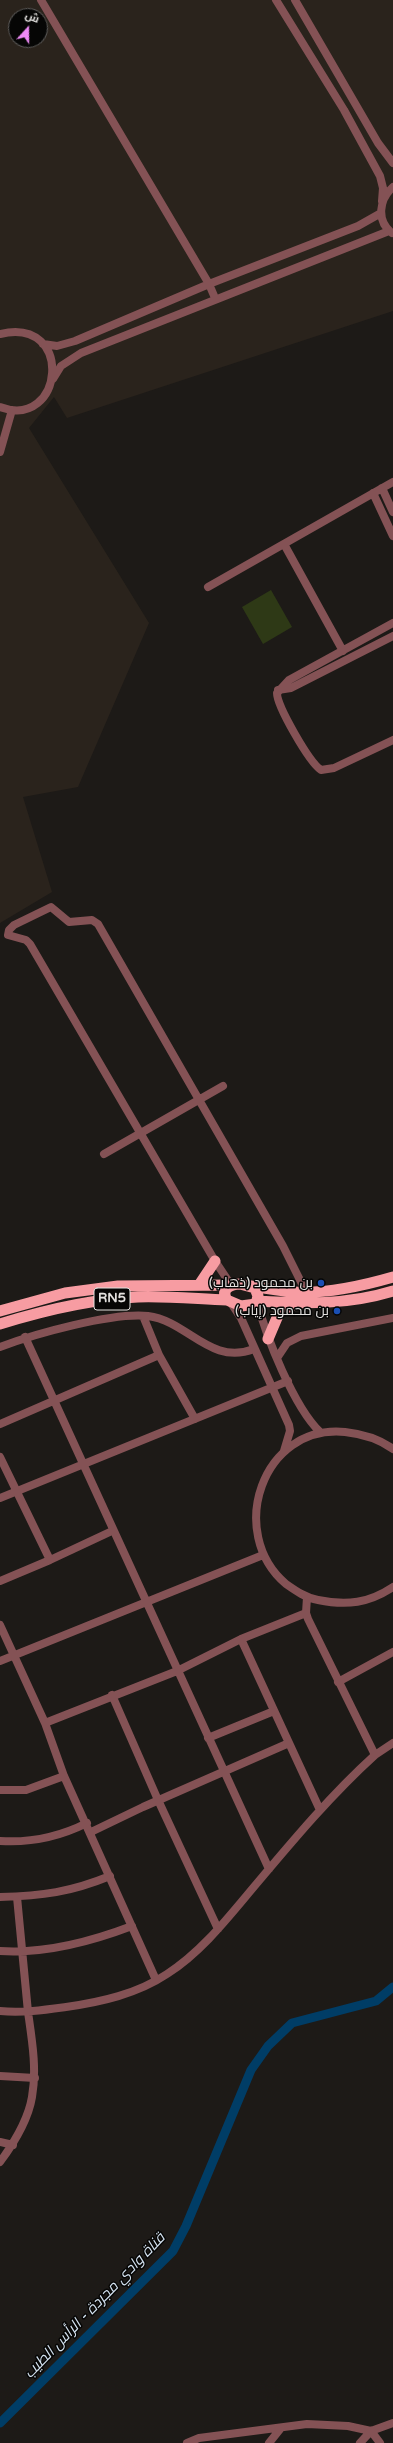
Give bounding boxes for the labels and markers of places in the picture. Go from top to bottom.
place label: بن محمود (ذهاب) [209,1275,313,1291]
marker: بن محمود (ذهاب) [316,1278,326,1288]
place label: بن محمود (إياب) [235,1303,329,1319]
marker: بن محمود (إياب) [332,1306,342,1316]

